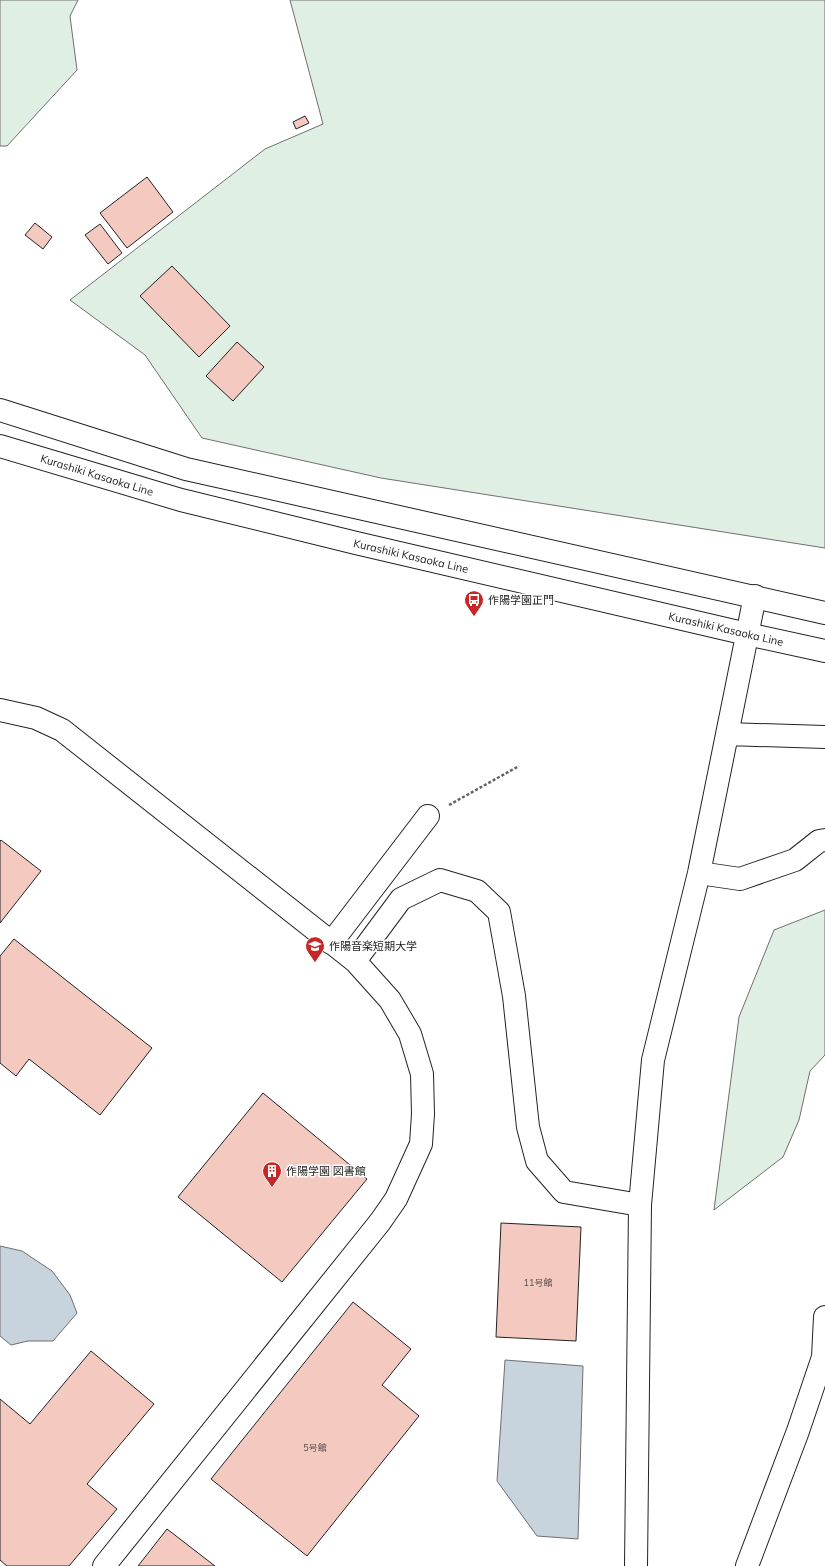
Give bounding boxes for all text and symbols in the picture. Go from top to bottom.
street label: Kurashiki Kasaoka Line [39,451,155,499]
street label: Kurashiki Kasaoka Line [352,536,470,576]
bus stop icon: 作陽学園正門 [463,589,485,617]
place label: 作陽学園正門 [488,593,554,607]
street label: Kurashiki Kasaoka Line [667,609,785,649]
school or university icon: 作陽音楽短期大学 [304,935,326,963]
place label: 作陽音楽短期大学 [329,939,417,953]
building icon: 作陽学園 図書館 [261,1160,283,1188]
place label: 作陽学園 図書館 [286,1164,366,1178]
house number: 11号館 [524,1277,552,1288]
house number: 5号館 [303,1442,327,1453]

